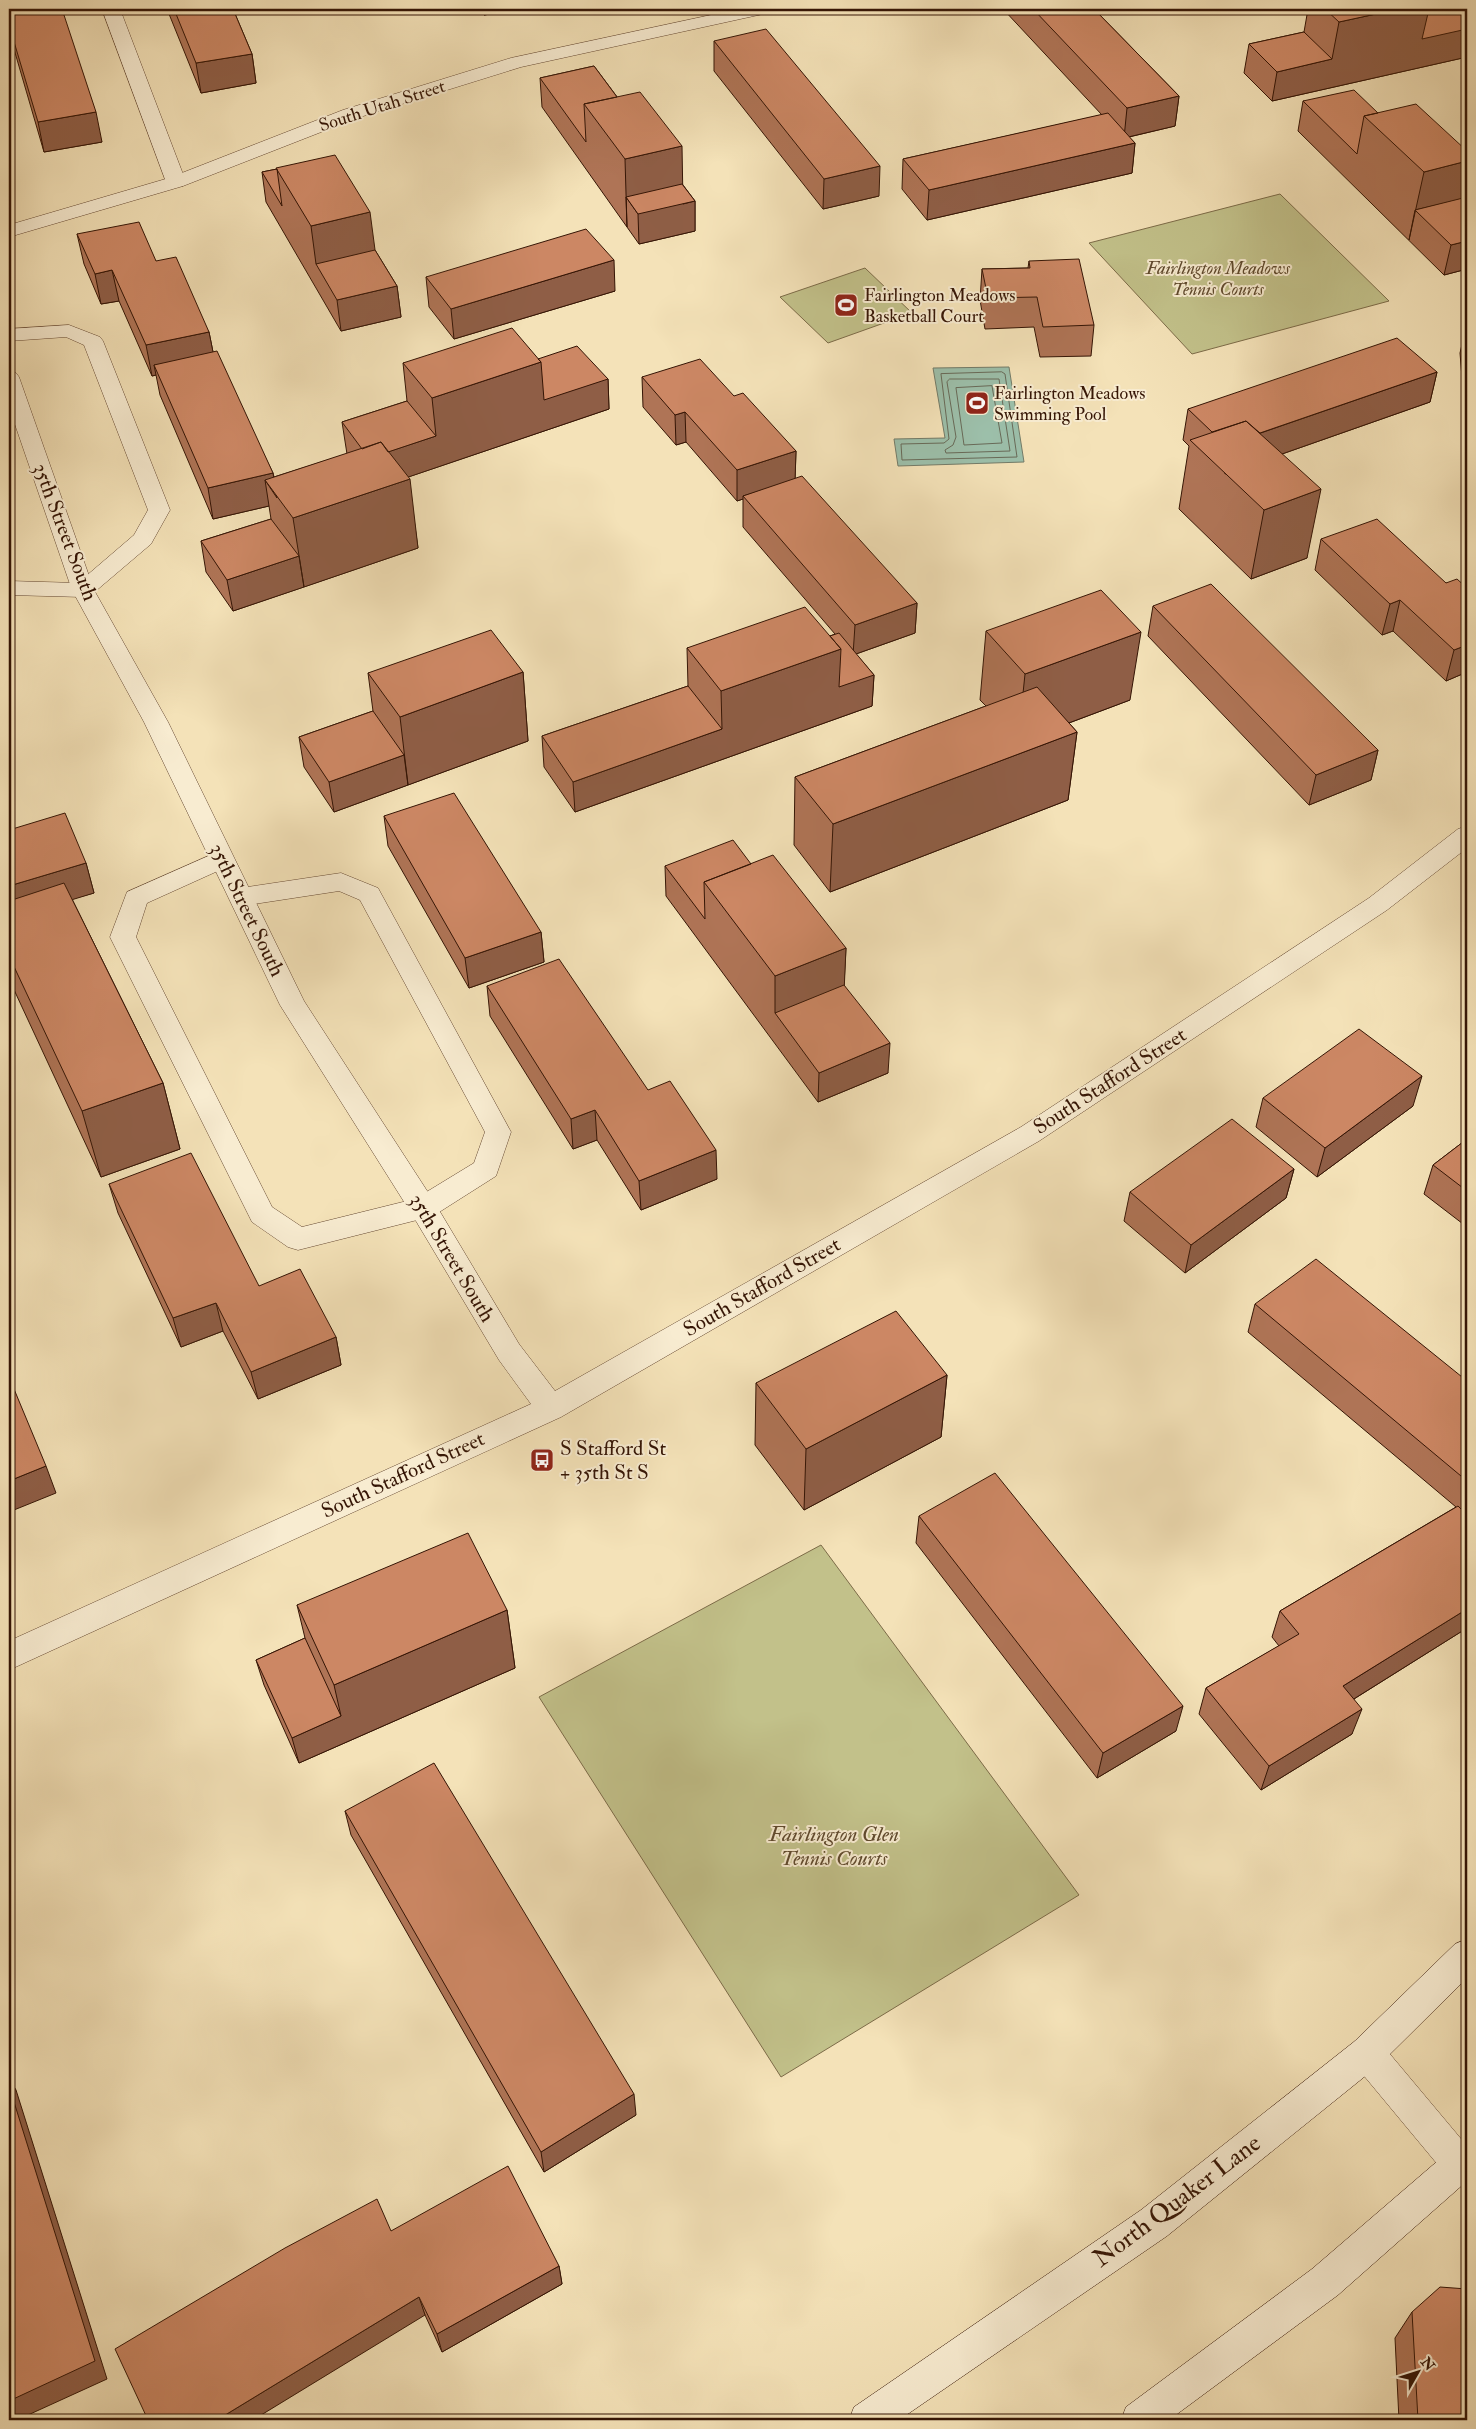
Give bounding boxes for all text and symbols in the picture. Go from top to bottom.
street label: South Utah Street [316,75,448,137]
park label: Fairlington Meadows Tennis Courts [1145,257,1291,301]
place label: Fairlington Meadows Basketball Court [864,284,1015,328]
sports icon: Fairlington Meadows Basketball Court [833,292,859,318]
place label: Fairlington Meadows Swimming Pool [994,382,1145,426]
sports icon: Fairlington Meadows Swimming Pool [964,390,990,416]
street label: 35th Street South [26,459,104,605]
street label: 35th Street South [203,839,291,981]
street label: South Stafford Street [1028,1021,1192,1141]
street label: 35th Street South [403,1189,501,1327]
street label: South Stafford Street [679,1231,846,1343]
street label: South Stafford Street [317,1425,489,1525]
place label: S Stafford St + 35th St S [560,1435,666,1486]
bus stop icon: S Stafford St + 35th St S [529,1447,555,1473]
park label: Fairlington Glen Tennis Courts [768,1821,899,1872]
street label: North Quaker Lane [1087,2128,1267,2274]
north arrow [1394,2346,1444,2396]
text: N [1417,2353,1439,2375]

